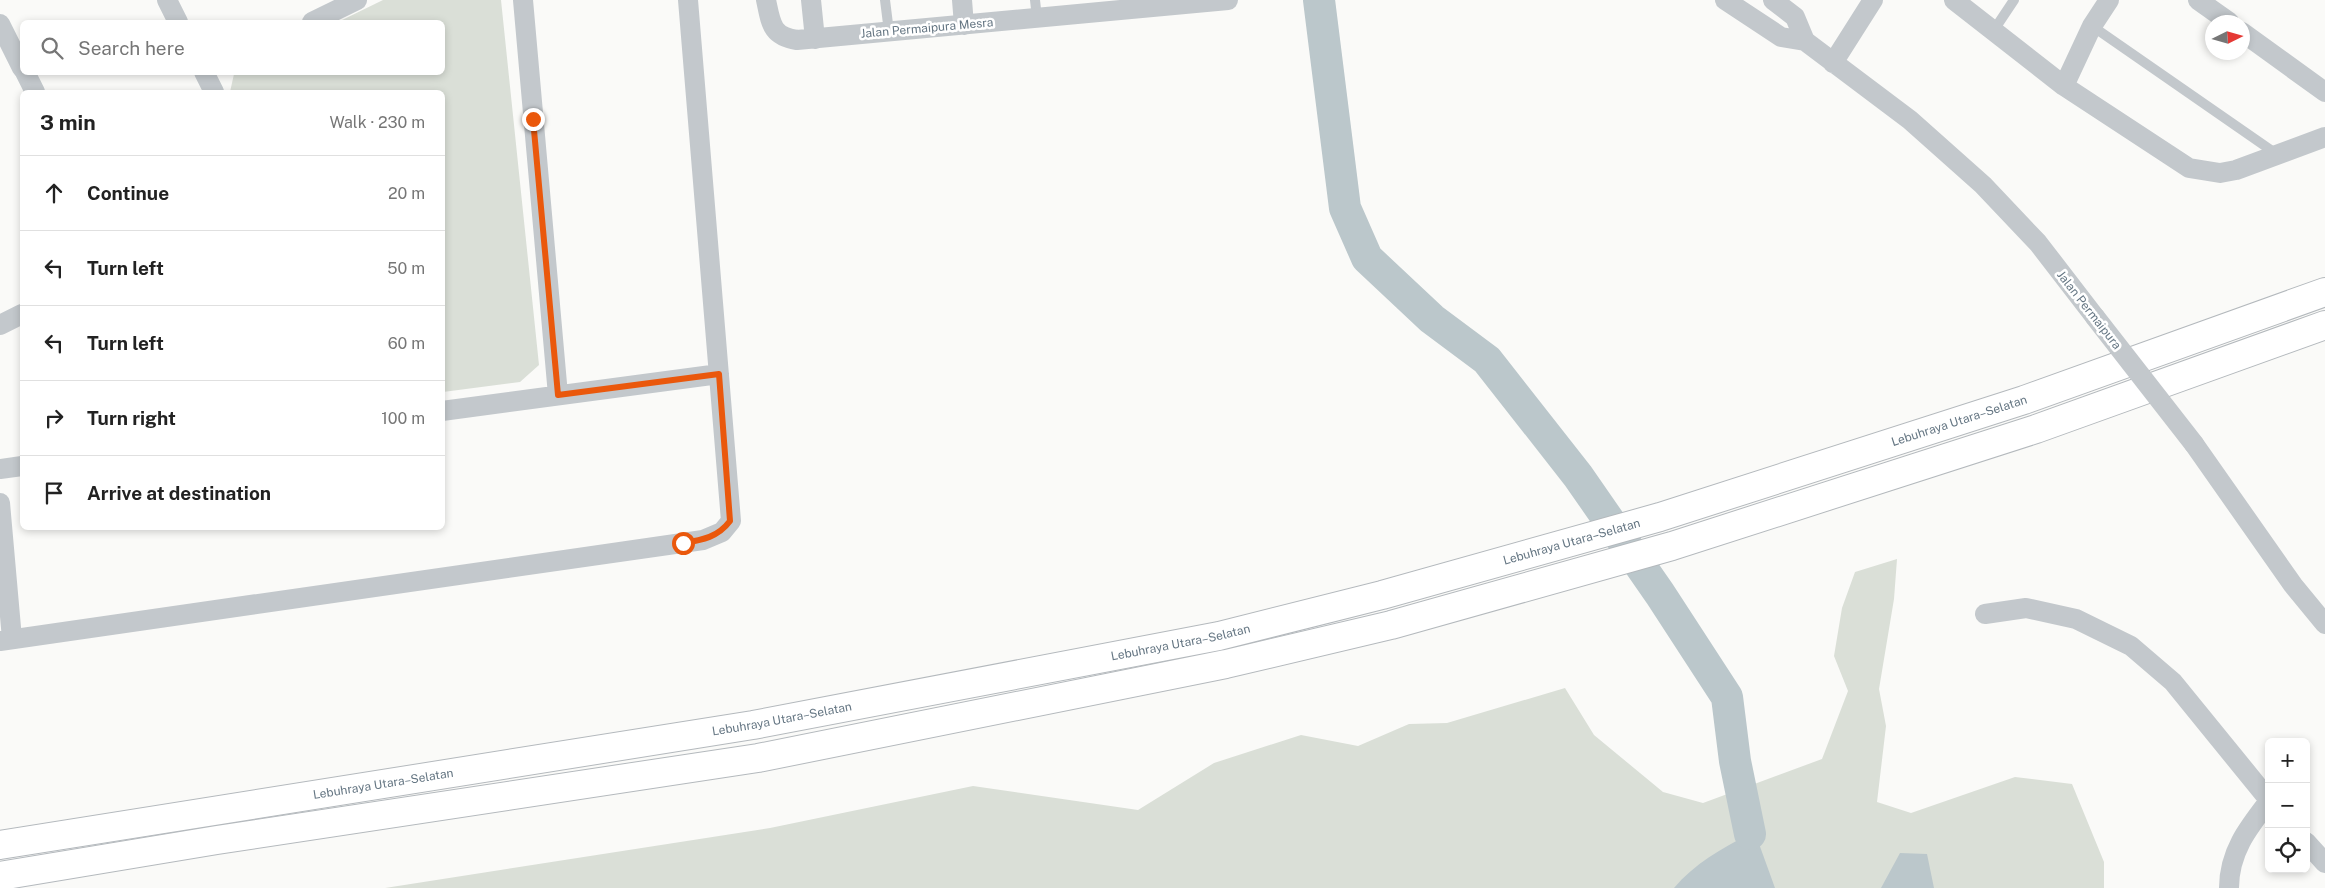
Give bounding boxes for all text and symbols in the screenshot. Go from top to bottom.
street label: Jalan Permaipura Mesra [860,15,994,41]
north arrow [2205,15,2250,60]
search box [20,20,445,75]
icon: search [38,34,66,62]
text: Search here [78,37,185,59]
route end [522,108,545,131]
text: 3 min [40,110,96,135]
text: Walk · 230 m [329,113,425,132]
icon: ahead [40,179,68,207]
text: Continue [87,182,169,204]
text: 20 m [388,184,425,203]
icon: left [40,254,68,282]
text: Turn left [87,257,164,279]
text: 50 m [387,259,425,278]
street label: Jalan Permaipura [2054,268,2124,352]
icon: left [40,329,68,357]
text: Turn left [87,332,164,354]
text: 60 m [388,334,425,353]
street label: Lebuhraya Utara–Selatan [1890,392,2029,449]
icon: right [40,404,68,432]
text: Turn right [87,407,176,429]
text: 100 m [381,409,425,428]
icon: arrive [40,479,68,507]
text: Arrive at destination [87,482,271,504]
street label: Lebuhraya Utara–Selatan [1502,516,1642,568]
route start [672,532,695,555]
street label: Lebuhraya Utara–Selatan [1110,621,1252,663]
street label: Lebuhraya Utara–Selatan [711,699,853,738]
map controls [2265,738,2310,873]
button: + [2265,738,2310,783]
street label: Lebuhraya Utara–Selatan [312,766,454,802]
button: − [2265,783,2310,828]
button: locate [2265,828,2310,873]

